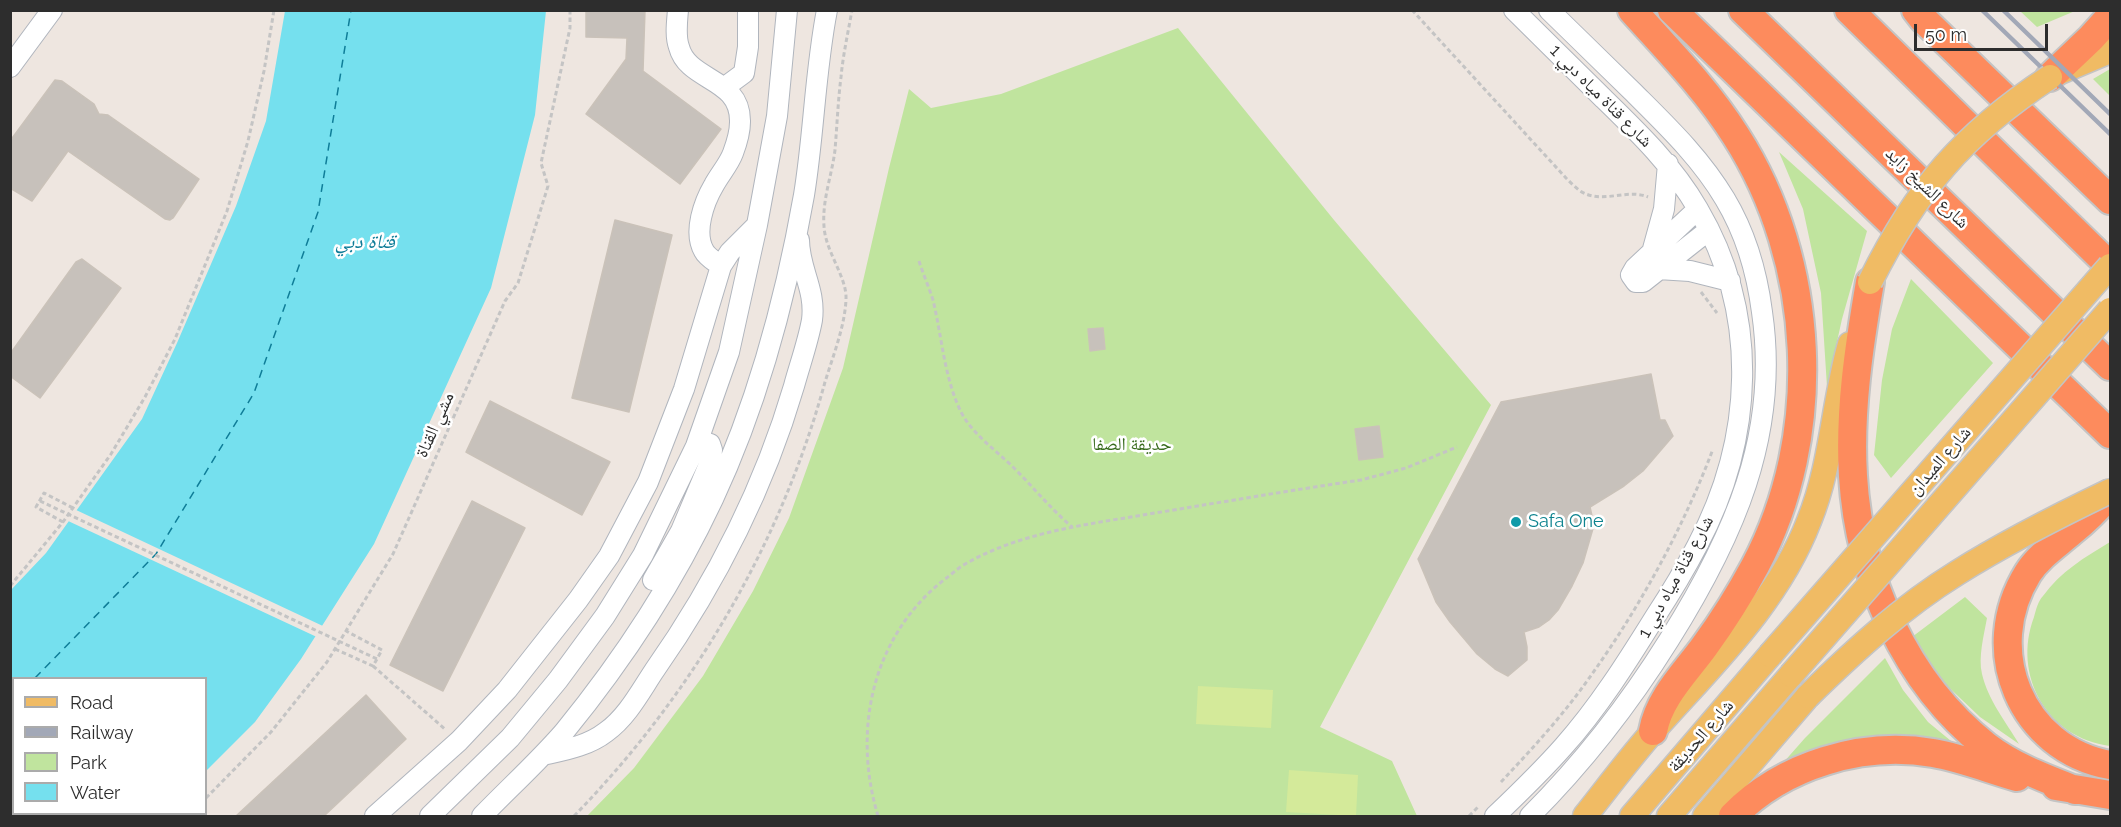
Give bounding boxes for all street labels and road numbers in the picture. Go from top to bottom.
street label: شارع قناة مياه دبي 1 [1545,40,1657,152]
street label: شارع الشيخ زايد [1881,143,1973,233]
street label: مشي القناة [411,389,459,461]
street label: شارع الميدان [1904,422,1976,500]
street label: شارع قناة مياه دبي 1 [1634,512,1718,642]
street label: شارع الحديقة [1664,695,1738,777]

